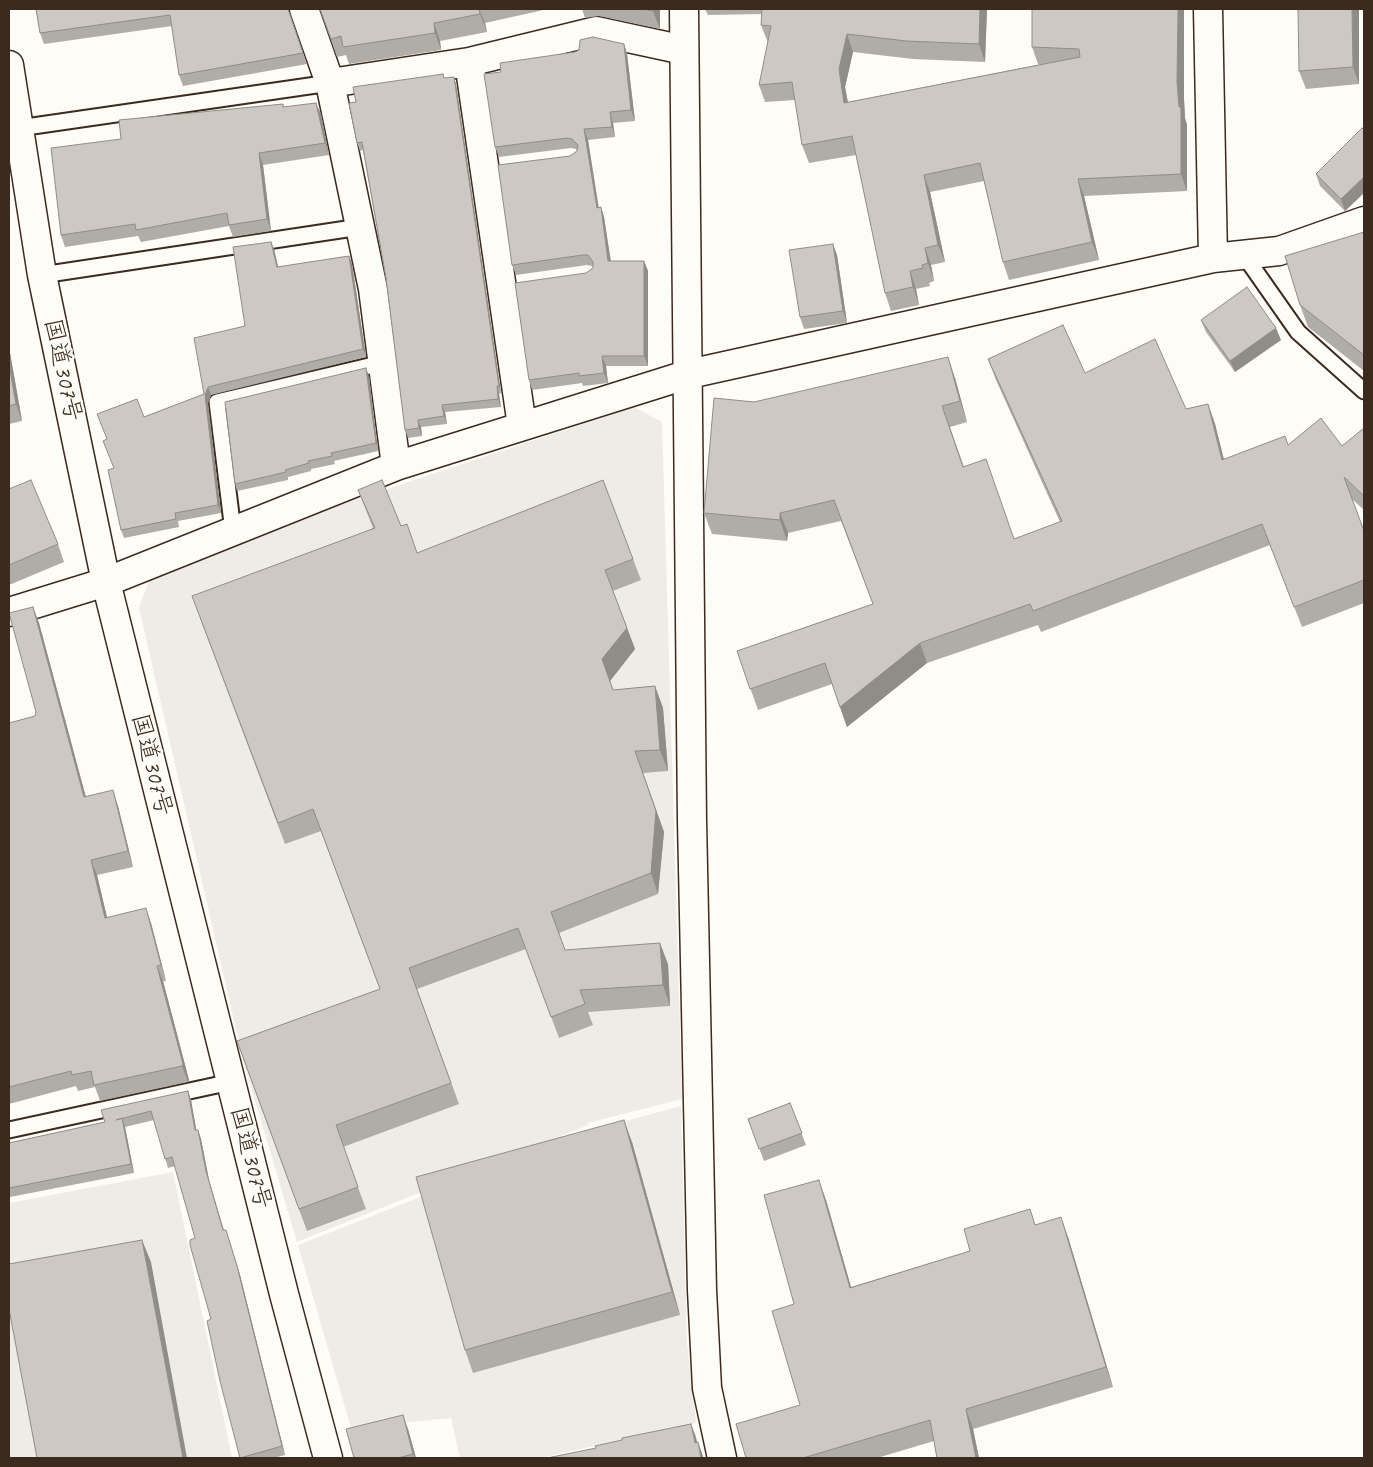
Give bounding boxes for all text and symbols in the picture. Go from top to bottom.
street label: 国道307号 [37,316,87,424]
street label: 国道307号 [124,711,178,819]
street label: 国道307号 [223,1104,277,1212]

